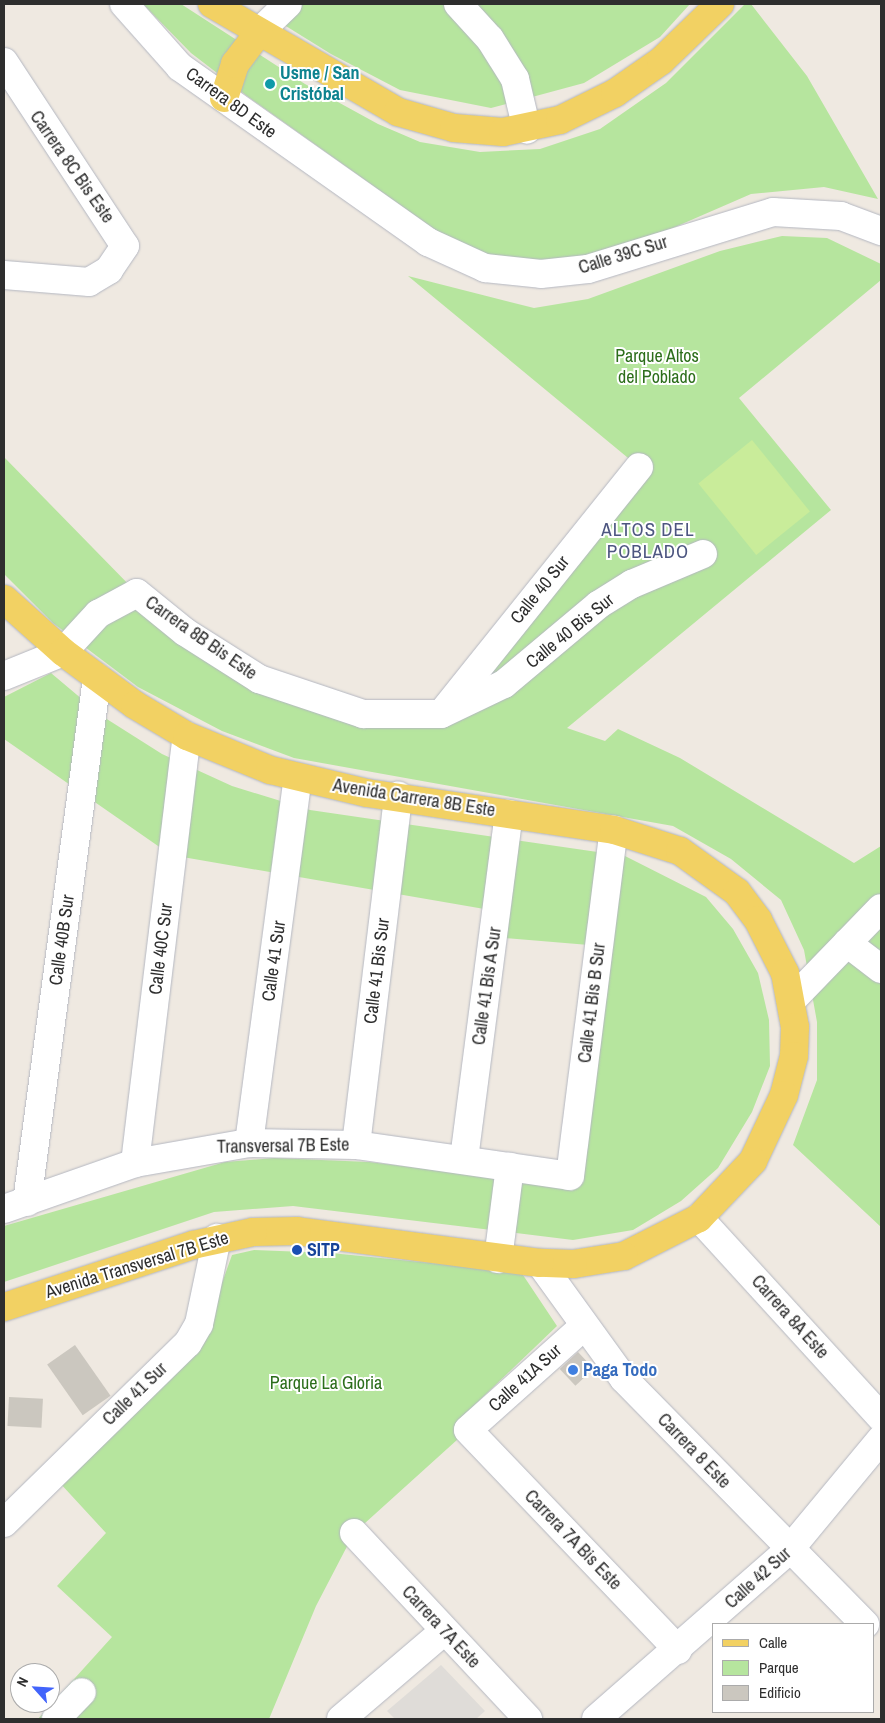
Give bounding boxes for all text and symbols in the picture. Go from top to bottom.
street label: Carrera 8D Este [182,63,280,143]
place label: Usme / San Cristóbal [280,63,360,106]
marker: Usme / San Cristóbal [264,78,276,90]
street label: Carrera 8C Bis Este [25,107,119,227]
street label: Calle 39C Sur [576,231,670,279]
park label: Parque Altos del Poblado [615,346,699,388]
district label: ALTOS DEL POBLADO [600,519,696,563]
street label: Calle 40 Sur [506,552,574,628]
street label: Calle 40 Bis Sur [522,589,618,673]
street label: Carrera 8B Bis Este [141,592,261,684]
street label: Avenida Carrera 8B Este [331,775,497,821]
street label: Calle 40B Sur [45,893,79,987]
street label: Calle 40C Sur [145,902,177,996]
street label: Calle 41 Bis Sur [360,917,394,1025]
street label: Calle 41 Sur [258,919,290,1003]
street label: Calle 41 Bis A Sur [468,925,506,1047]
street label: Calle 41 Bis B Sur [574,942,610,1064]
street label: Transversal 7B Este [217,1134,349,1158]
street label: Avenida Transversal 7B Este [43,1227,231,1303]
place label: SITP [307,1239,340,1261]
marker: SITP [291,1244,303,1256]
street label: Carrera 8A Este [747,1270,833,1364]
street label: Calle 41A Sur [484,1340,566,1416]
street label: Calle 41 Sur [98,1358,172,1430]
place label: Paga Todo [583,1359,657,1381]
marker: Paga Todo [567,1364,579,1376]
park label: Parque La Gloria [270,1372,382,1394]
street label: Carrera 8 Este [653,1409,735,1493]
street label: Carrera 7A Bis Este [520,1485,626,1595]
street label: Calle 42 Sur [721,1543,795,1613]
street label: Carrera 7A Este [397,1581,485,1673]
legend [712,1623,875,1713]
text: Calle [759,1632,787,1653]
text: Parque [759,1657,799,1678]
north arrow [10,1663,60,1713]
text: N [13,1674,32,1690]
text: Edificio [759,1682,801,1703]

